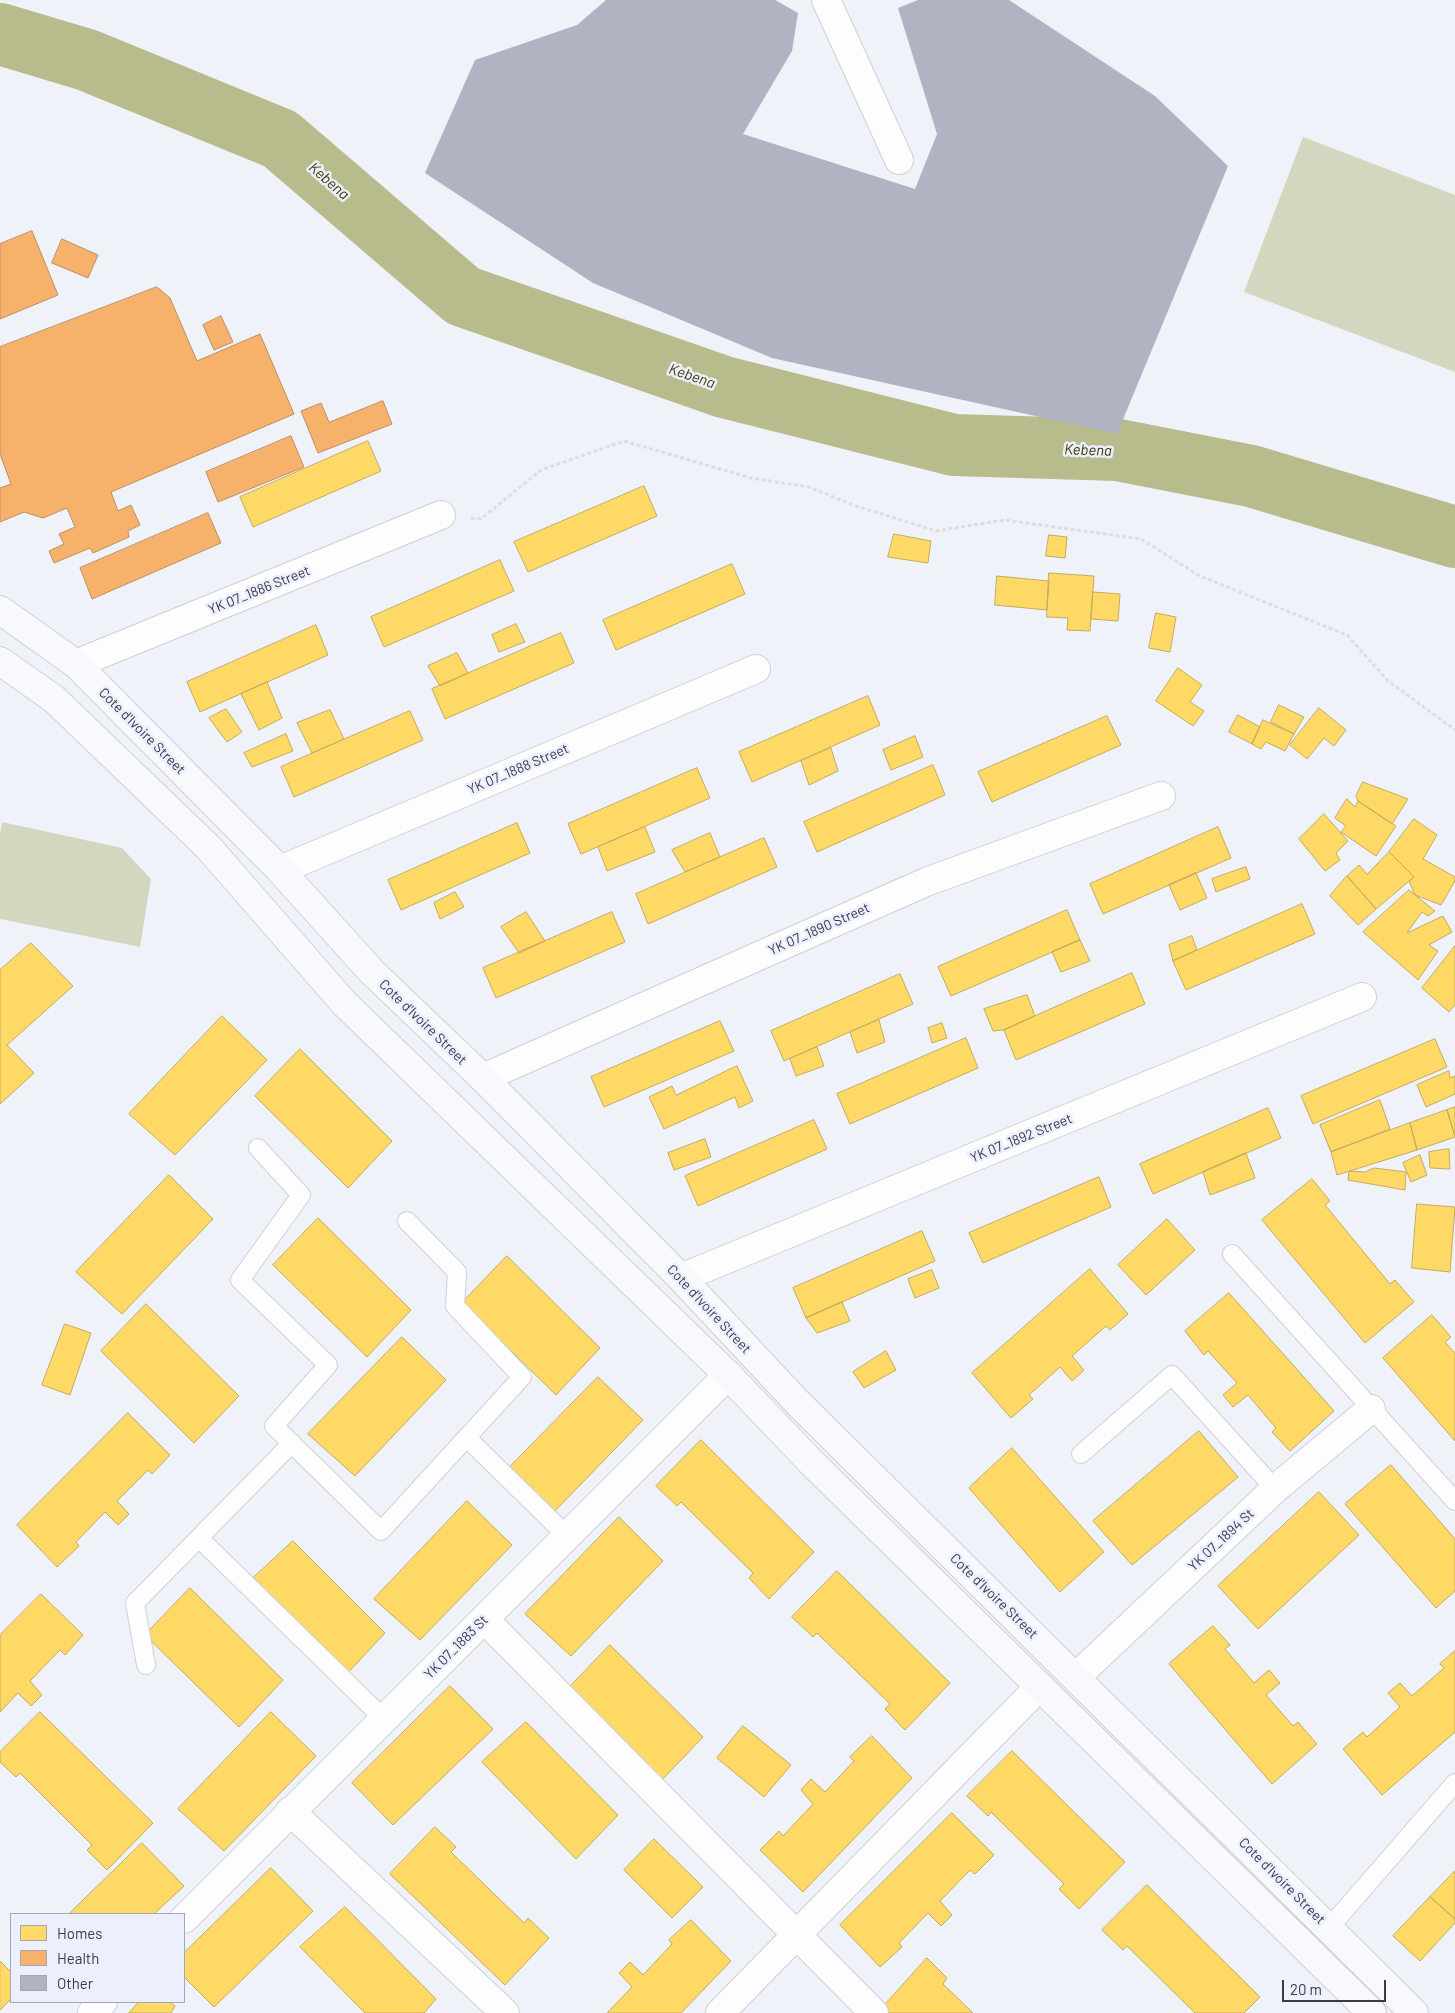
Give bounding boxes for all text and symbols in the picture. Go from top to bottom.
water label: Kebena [305,159,353,203]
water label: Kebena [666,360,718,392]
water label: Kebena [1064,440,1112,460]
street label: YK 07_1886 Street [206,562,312,618]
street label: Cote d'Ivoire Street [95,684,189,778]
street label: YK 07_1888 Street [465,740,571,798]
street label: YK 07_1890 Street [766,899,872,959]
street label: Cote d'Ivoire Street [376,976,470,1068]
street label: YK 07_1892 Street [968,1110,1074,1166]
street label: Cote d'Ivoire Street [663,1261,755,1357]
street label: YK 07_1894 St [1185,1505,1257,1575]
street label: Cote d'Ivoire Street [947,1550,1041,1642]
street label: YK 07_1883 St [421,1612,491,1682]
street label: Cote d'Ivoire Street [1235,1834,1329,1928]
legend [10,1913,185,2003]
text: Homes [57,1924,102,1942]
text: Health [57,1949,99,1967]
scale bar [1285,1970,1389,2002]
text: Other [57,1974,93,1992]
text: 20 m [1290,1980,1322,1998]

